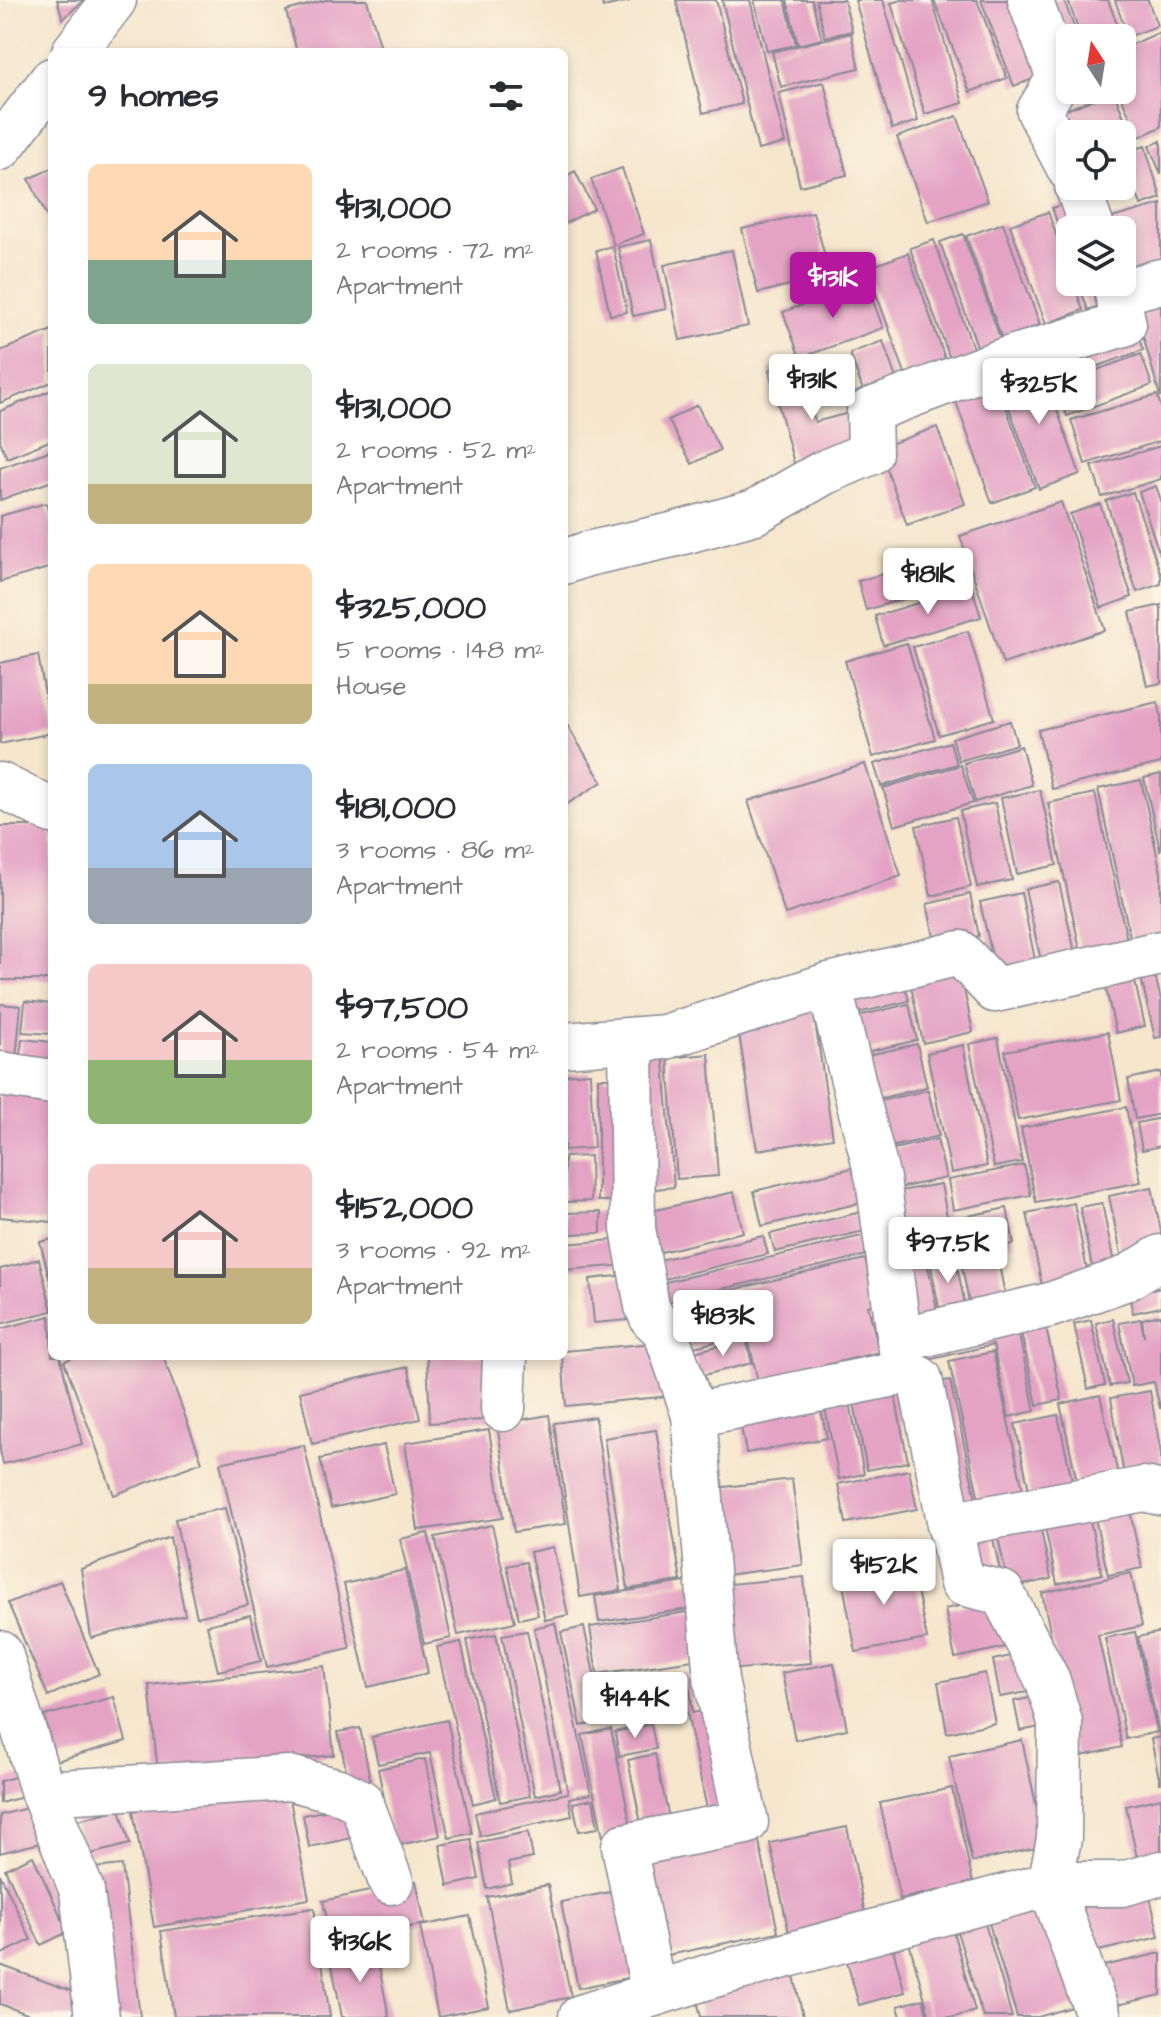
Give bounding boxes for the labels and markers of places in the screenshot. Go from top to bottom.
pin: $131K [777,252,889,320]
pin: $131K [756,354,868,422]
pin: $325K [983,358,1095,426]
pin: $181K [872,548,984,616]
pin: $97.5K [883,1217,1013,1285]
pin: $183K [667,1290,779,1358]
pin: $152K [828,1539,940,1607]
pin: $144K [579,1672,691,1740]
pin: $136K [304,1916,416,1984]

